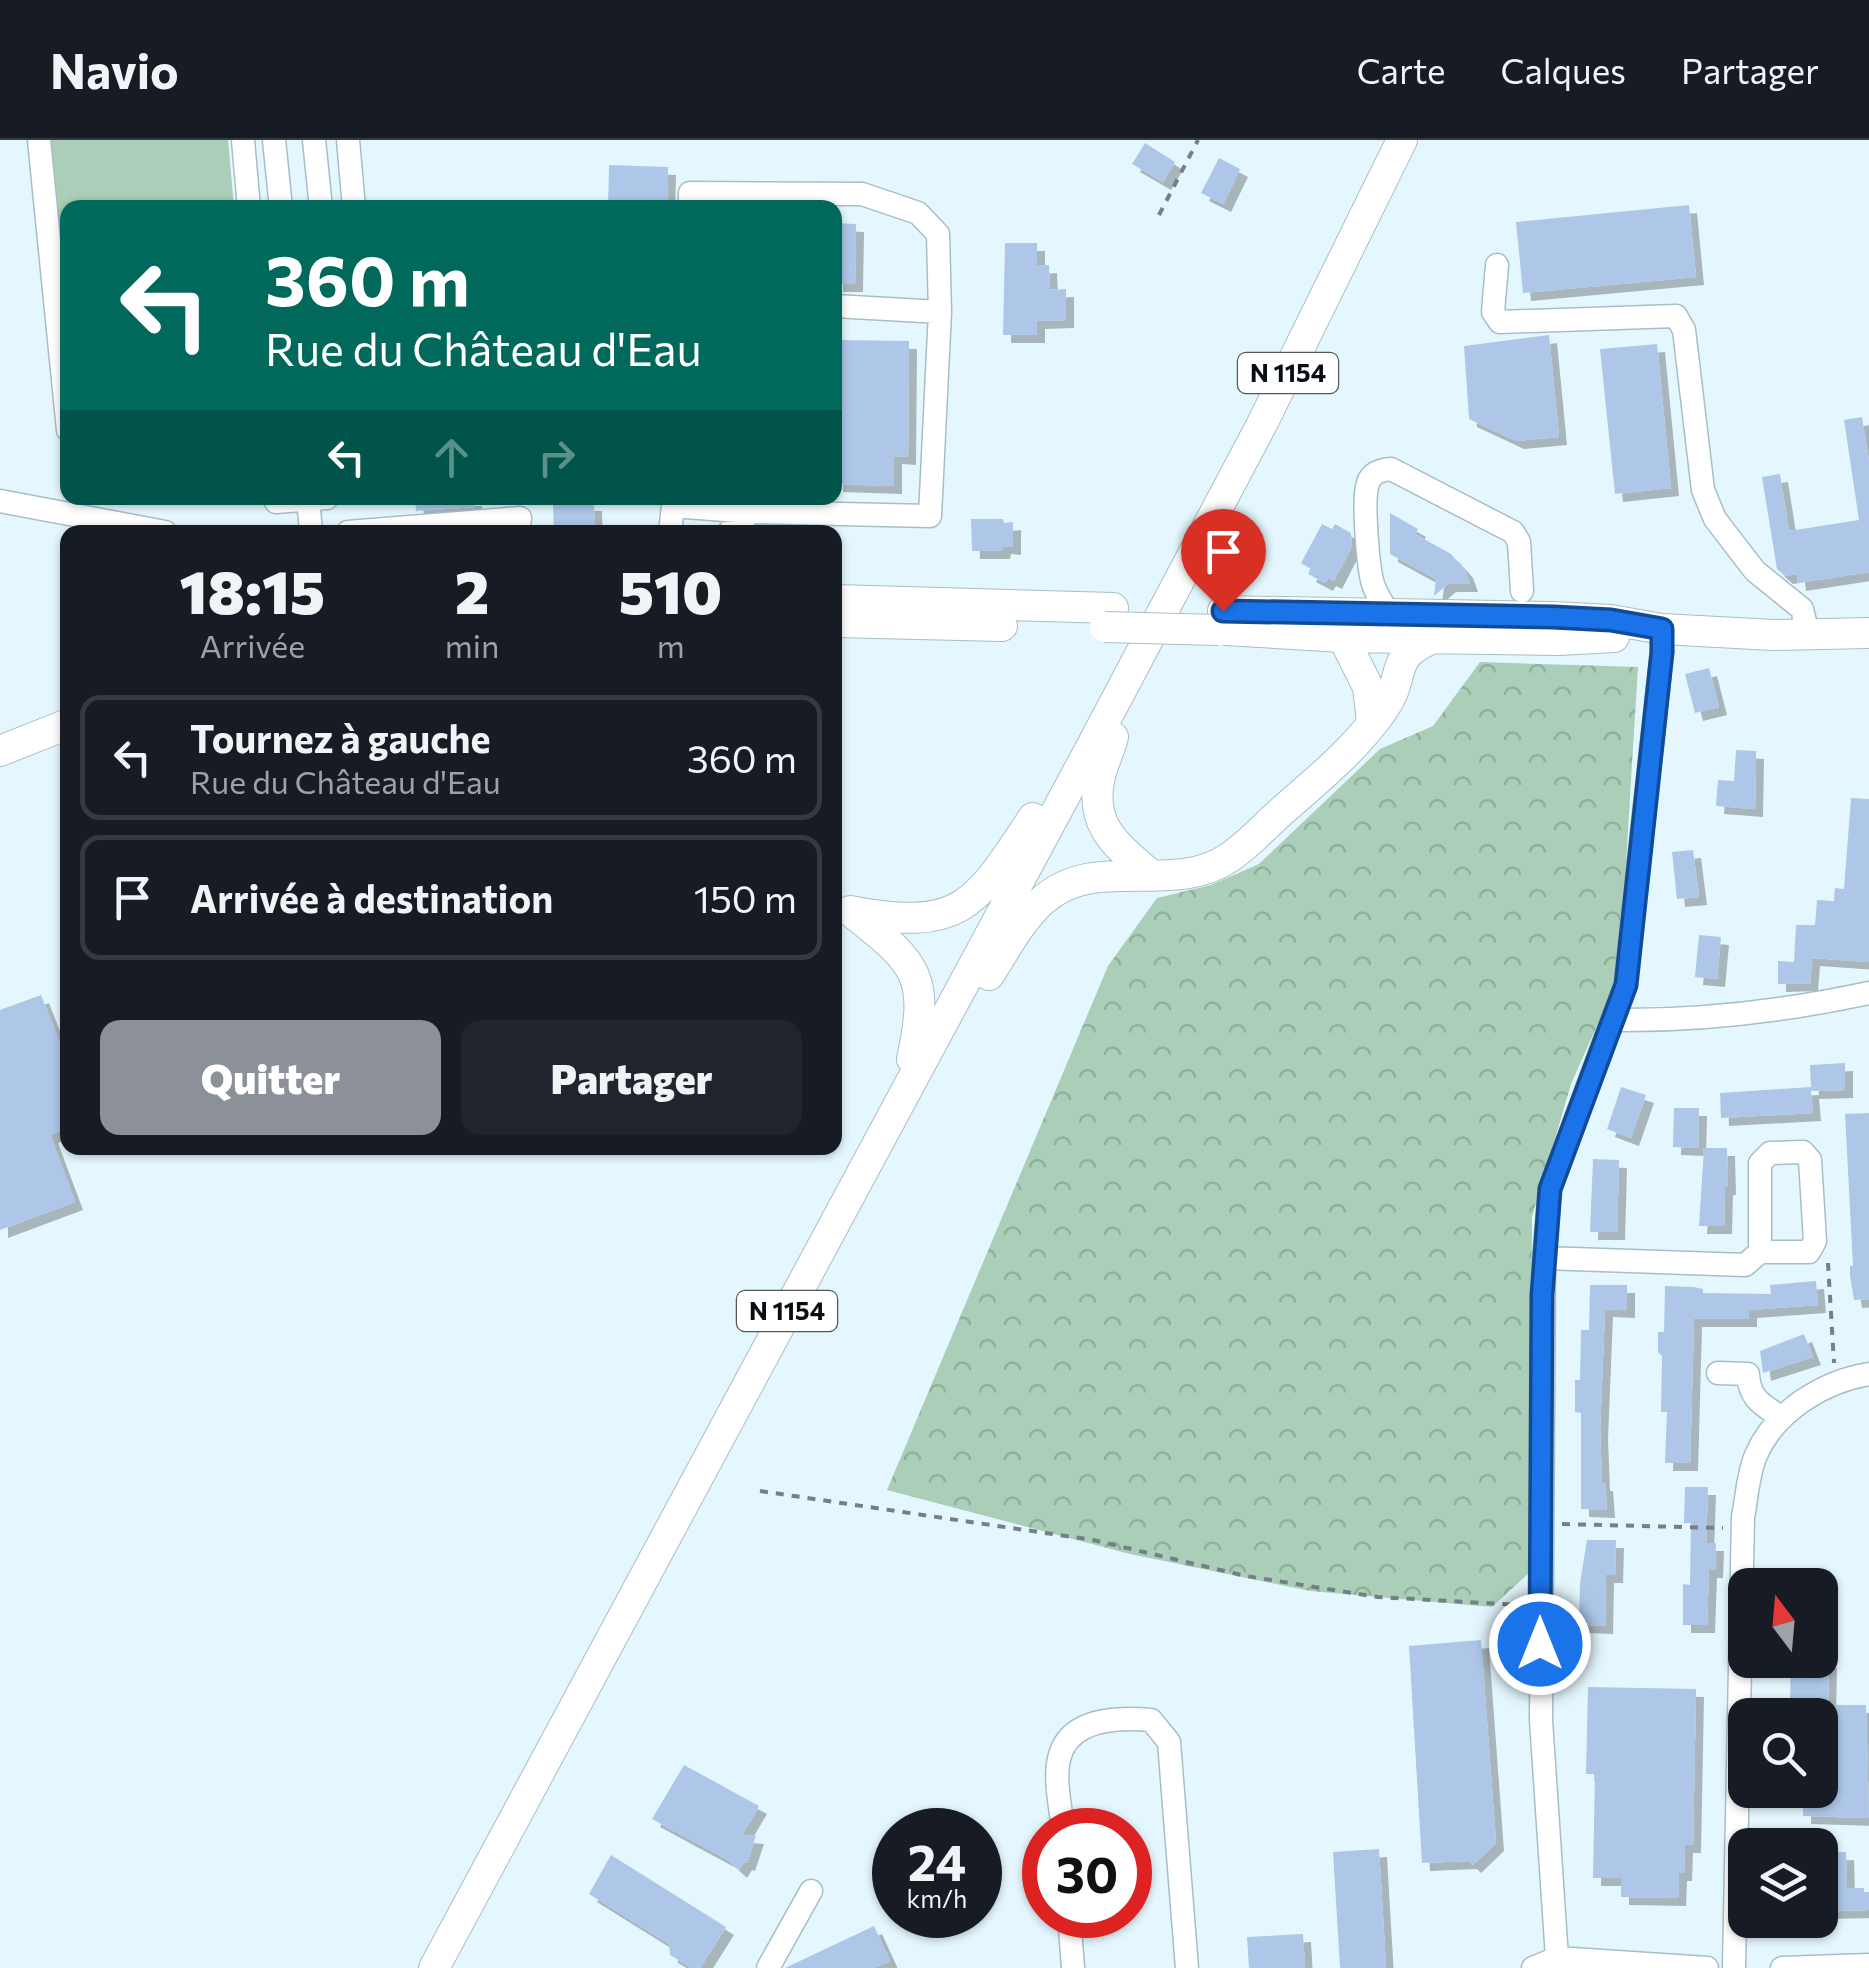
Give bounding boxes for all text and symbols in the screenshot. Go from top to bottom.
text: Navio [50,40,179,99]
text: Carte [1357,48,1445,91]
text: Calques [1500,48,1626,91]
text: Partager [1681,48,1819,91]
text: 360 m [265,235,470,320]
icon: left [100,240,230,370]
text: Rue du Château d'Eau [265,320,702,375]
road number: N 1154 [1238,353,1338,393]
icon: left [319,430,374,485]
icon: ahead [424,430,479,485]
icon: right [529,430,584,485]
pin [1181,509,1266,612]
icon: arrive [1196,524,1251,579]
text: 18:15 [180,553,325,626]
text: 2 [455,553,489,626]
text: 510 [619,553,722,626]
text: Arrivée [200,625,305,665]
text: min [445,625,499,665]
text: m [657,625,685,665]
text: Tournez à gauche [190,714,491,761]
icon: left [105,730,160,785]
text: 360 m [687,734,797,781]
text: Rue du Château d'Eau [190,761,501,801]
icon: arrive [105,870,160,925]
text: Arrivée à destination [190,874,553,921]
text: 150 m [694,874,797,921]
button: Quitter [100,1020,441,1135]
button: Partager [461,1020,802,1135]
road number: N 1154 [737,1291,837,1331]
north arrow [1728,1568,1838,1678]
map controls [1728,1568,1838,1938]
position arrow [1488,1592,1592,1696]
button: search [1728,1698,1838,1808]
speed limit sign: 30 [1022,1808,1152,1938]
button: layers [1728,1828,1838,1938]
text: 24 [908,1830,966,1891]
text: km/h [907,1883,967,1913]

